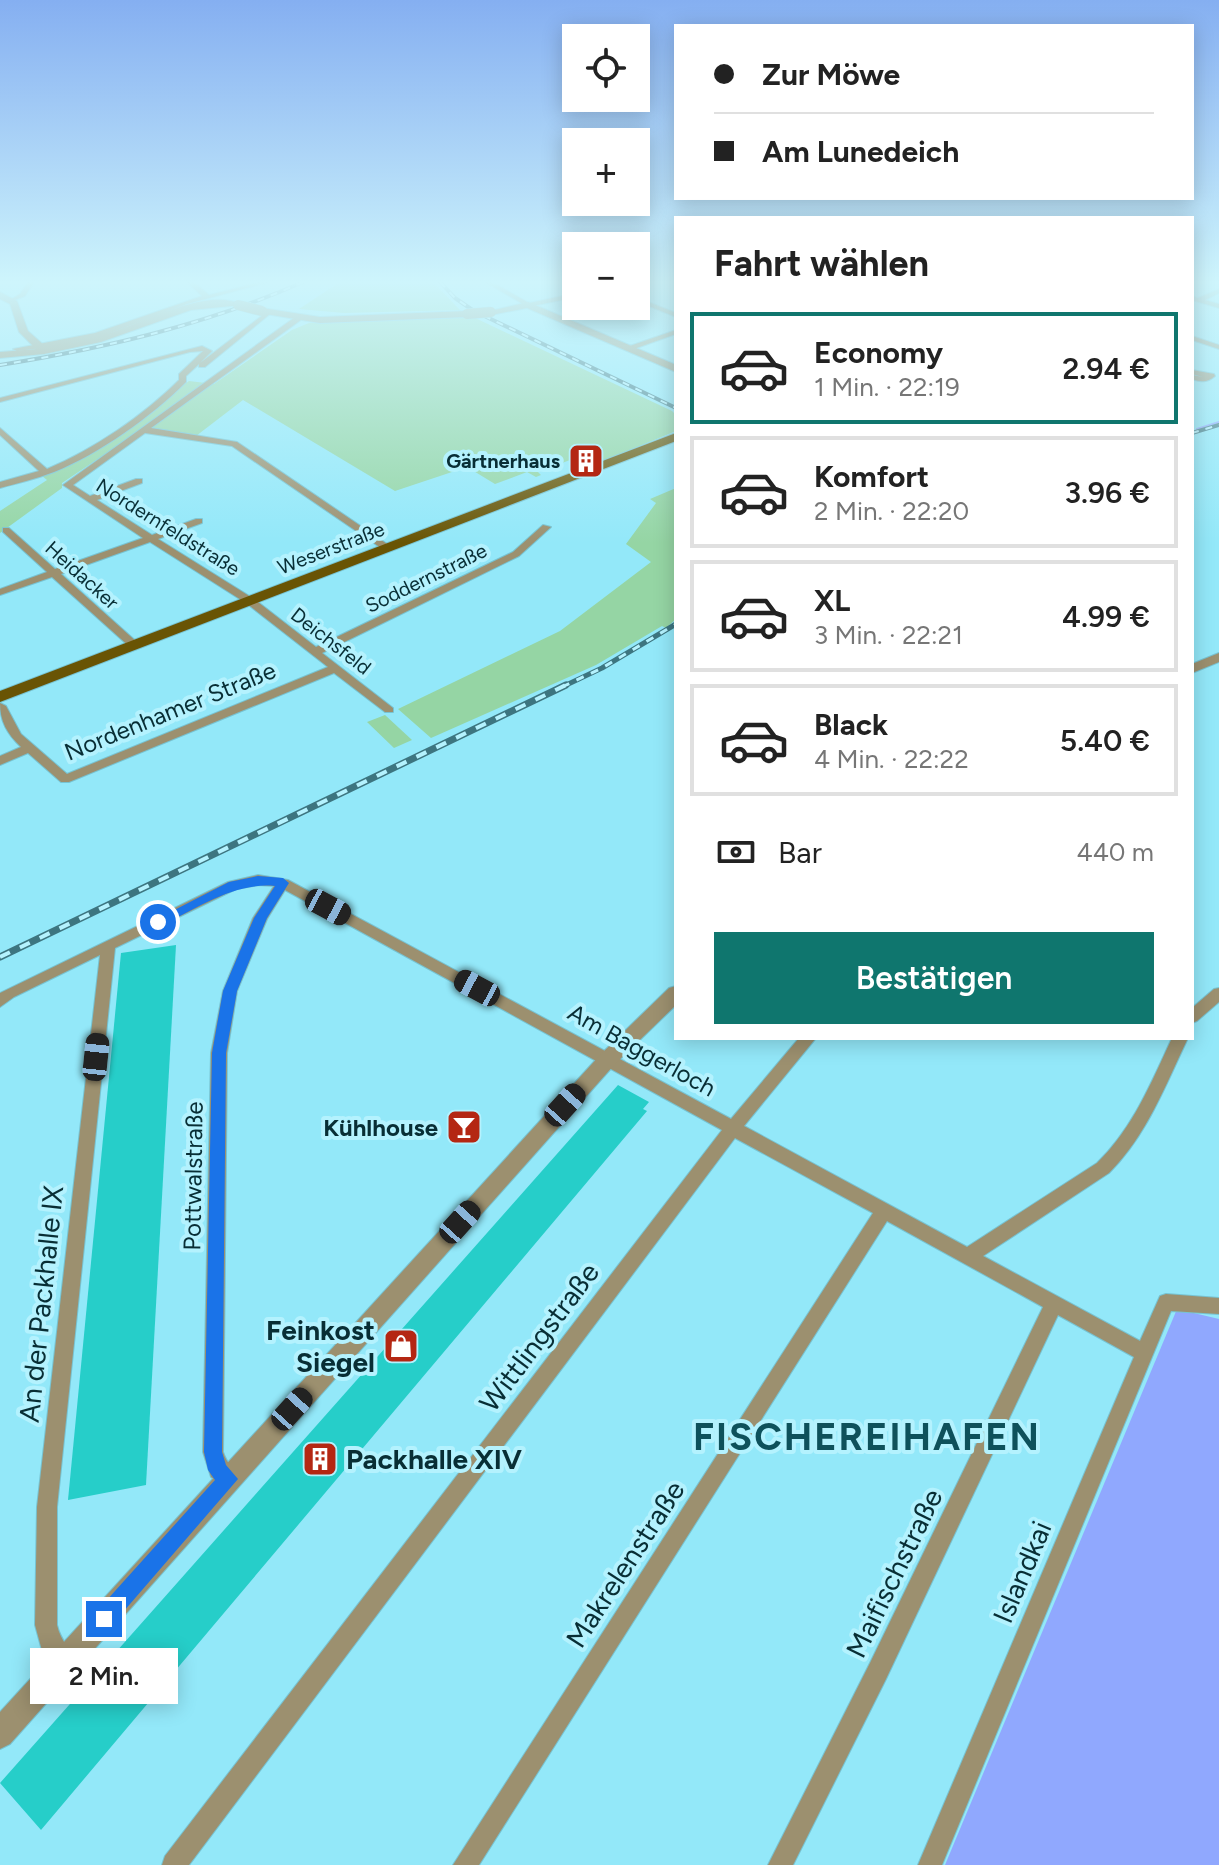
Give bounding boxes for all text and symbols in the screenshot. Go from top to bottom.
map controls [562,24,650,320]
button: locate [562,24,650,112]
text: Zur Möwe [762,56,900,93]
button: + [562,128,650,216]
text: Am Lunedeich [762,133,959,170]
button: − [562,232,650,320]
text: Fahrt wählen [714,242,929,285]
icon: car [718,332,790,404]
text: Economy [814,334,943,371]
text: 2.94 € [1062,350,1150,387]
text: 1 Min. · 22:19 [814,371,960,403]
building icon: Gärtnerhaus [567,442,605,480]
place label: Gärtnerhaus [446,449,560,473]
icon: car [718,456,790,528]
text: Komfort [814,458,929,495]
street label: Nordernfeldstraße [92,473,244,581]
text: 3.96 € [1064,474,1150,511]
text: 2 Min. · 22:20 [814,495,969,527]
street label: Weserstraße [274,517,388,579]
street label: Heidacker [40,536,124,614]
street label: Soddernstraße [361,538,491,618]
icon: car [718,580,790,652]
text: XL [814,582,850,619]
text: 4.99 € [1062,598,1150,635]
street label: Deichsfeld [286,602,376,680]
text: 3 Min. · 22:21 [814,619,963,651]
street label: Nordenhamer Straße [60,655,280,767]
icon: car [718,704,790,776]
text: Black [814,706,888,743]
text: 5.40 € [1060,722,1150,759]
text: 4 Min. · 22:22 [814,743,969,775]
icon: cash [714,830,758,874]
text: Bar [778,834,822,871]
text: 440 m [1076,836,1154,868]
car [301,885,355,929]
route start [140,904,176,940]
button: Bestätigen [714,932,1154,1024]
car [450,966,504,1010]
street label: Am Baggerloch [563,997,721,1103]
car [82,1032,110,1082]
car [540,1079,590,1131]
street label: Pottwalstraße [177,1101,209,1251]
bar icon: Kühlhouse [445,1108,483,1146]
place label: Kühlhouse [323,1113,438,1142]
street label: An der Packhalle IX [12,1184,70,1424]
car [435,1196,485,1248]
street label: Wittlingstraße [472,1256,606,1418]
place label: Feinkost Siegel [266,1313,375,1379]
shop icon: Feinkost Siegel [382,1327,420,1365]
car [267,1383,317,1435]
district label: FISCHEREIHAFEN [693,1414,1041,1460]
building icon: Packhalle XIV [301,1440,339,1478]
place label: Packhalle XIV [346,1442,522,1476]
street label: Makrelenstraße [558,1474,692,1654]
street label: Maifischstraße [838,1483,950,1663]
street label: Islandkai [985,1516,1059,1628]
route end [86,1601,122,1637]
callout: 2 Min. [30,1647,178,1703]
text: 2 Min. [69,1660,139,1692]

